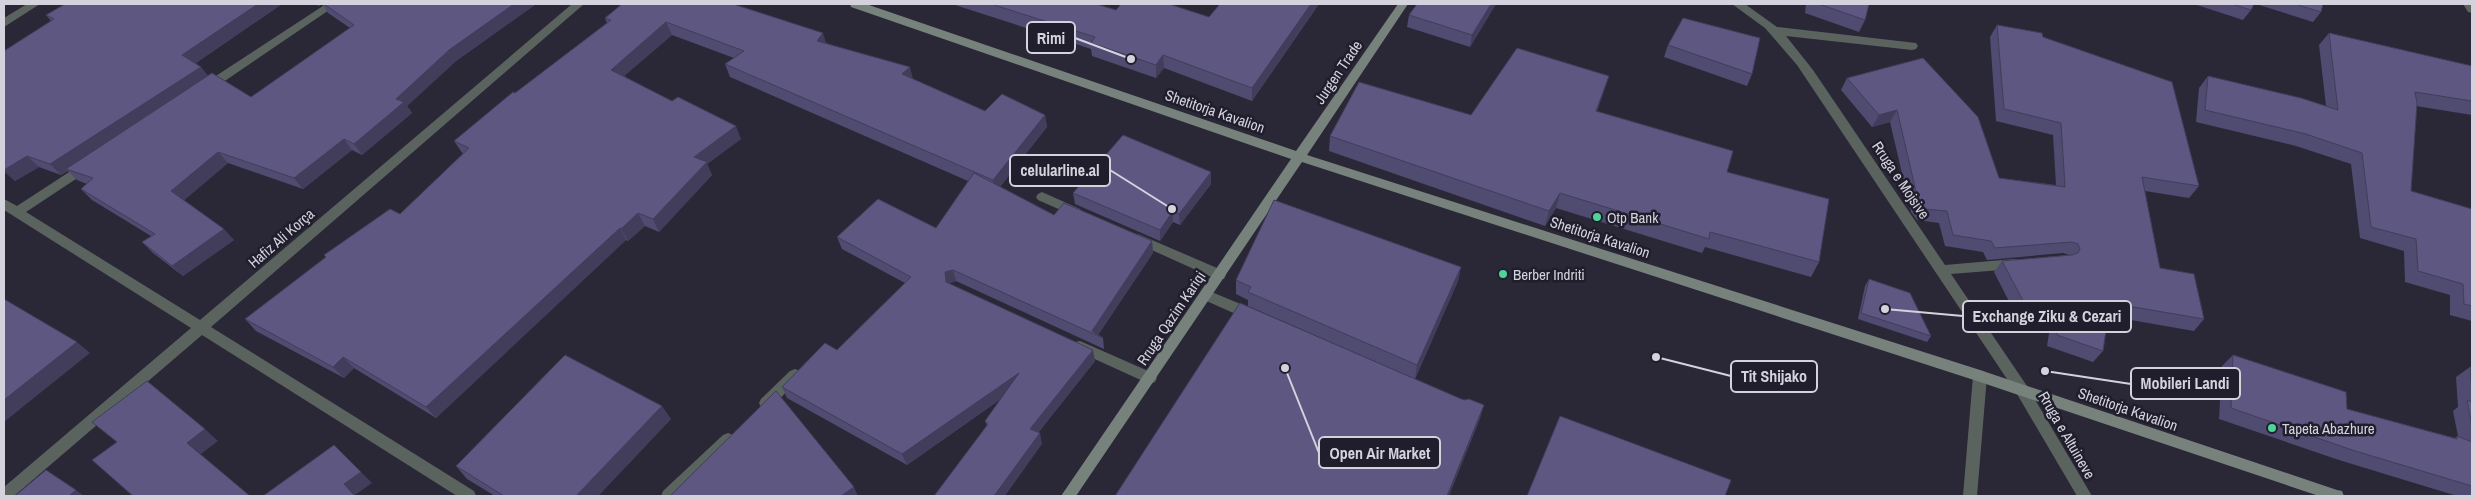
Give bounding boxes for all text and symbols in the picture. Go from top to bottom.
callout: Rimi [1027,22,1075,53]
text: Rimi [1037,27,1065,49]
street label: Jurgen Trade [1309,36,1367,108]
street label: Shetitorja Kavalion [1162,84,1268,138]
street label: Rruga e Mojsive [1867,137,1935,223]
callout: celularline.al [1010,155,1110,186]
text: celularline.al [1020,159,1100,181]
street label: Hafiz Ali Korça [243,203,319,273]
place label: Otp Bank [1607,207,1659,228]
street label: Shetitorja Kavalion [1547,211,1653,263]
marker: Otp Bank [1591,211,1603,223]
place label: Berber Indriti [1513,264,1585,285]
street label: Rruga Qazim Kariqi [1132,267,1210,369]
marker: Berber Indriti [1497,268,1509,280]
callout: Exchange Ziku & Cezari [1963,301,2131,332]
text: Exchange Ziku & Cezari [1973,305,2121,327]
callout: Tit Shijako [1731,361,1817,392]
text: Tit Shijako [1741,365,1807,387]
callout: Mobileri Landi [2131,368,2240,399]
text: Mobileri Landi [2141,372,2229,394]
street label: Shetitorja Kavalion [2075,382,2181,436]
street label: Rruga e Altuineve [2033,387,2101,483]
place label: Tapeta Abazhure [2282,418,2375,439]
marker: Tapeta Abazhure [2266,422,2278,434]
callout: Open Air Market [1319,437,1440,468]
text: Open Air Market [1330,442,1431,464]

